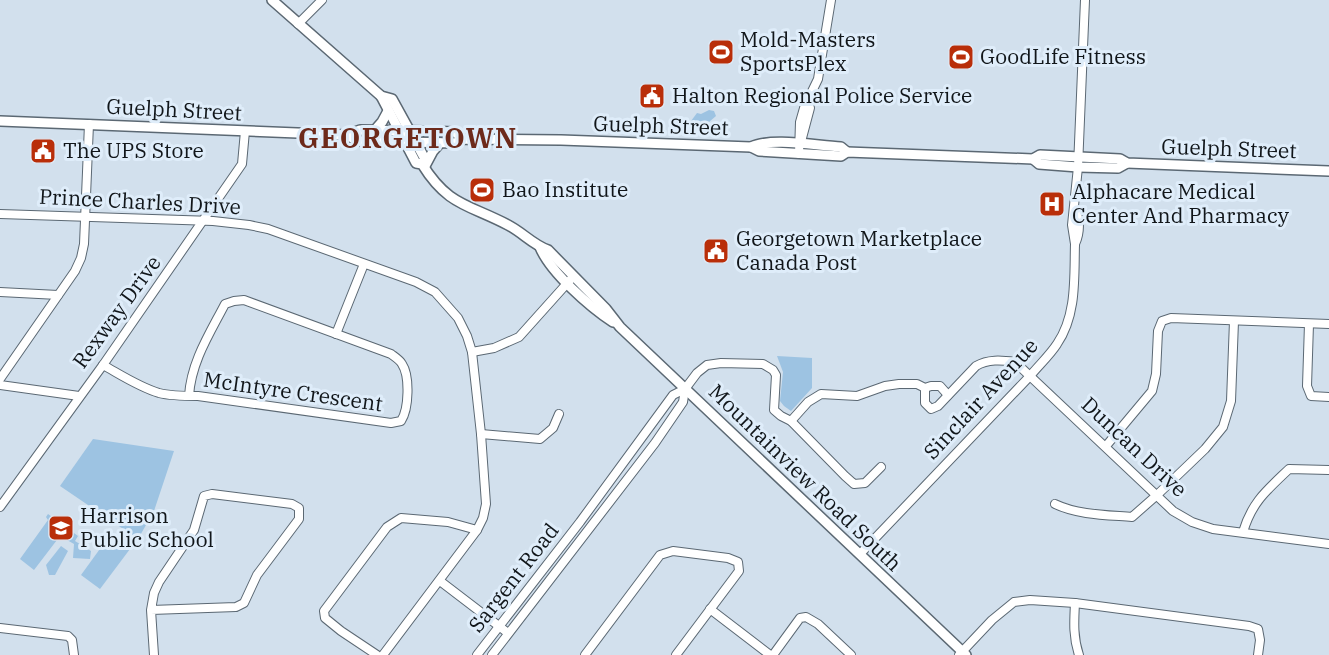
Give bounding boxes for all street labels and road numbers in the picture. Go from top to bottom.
street label: Guelph Street [106,91,242,127]
street label: Guelph Street [593,109,729,141]
street label: Guelph Street [1161,132,1297,164]
street label: Prince Charles Drive [38,182,242,220]
street label: Rexway Drive [66,249,167,373]
street label: Sinclair Avenue [917,332,1044,465]
street label: McIntyre Crescent [202,365,385,417]
street label: Mountainview Road South [703,378,908,577]
street label: Duncan Drive [1076,390,1194,502]
street label: Sargent Road [462,517,565,638]

